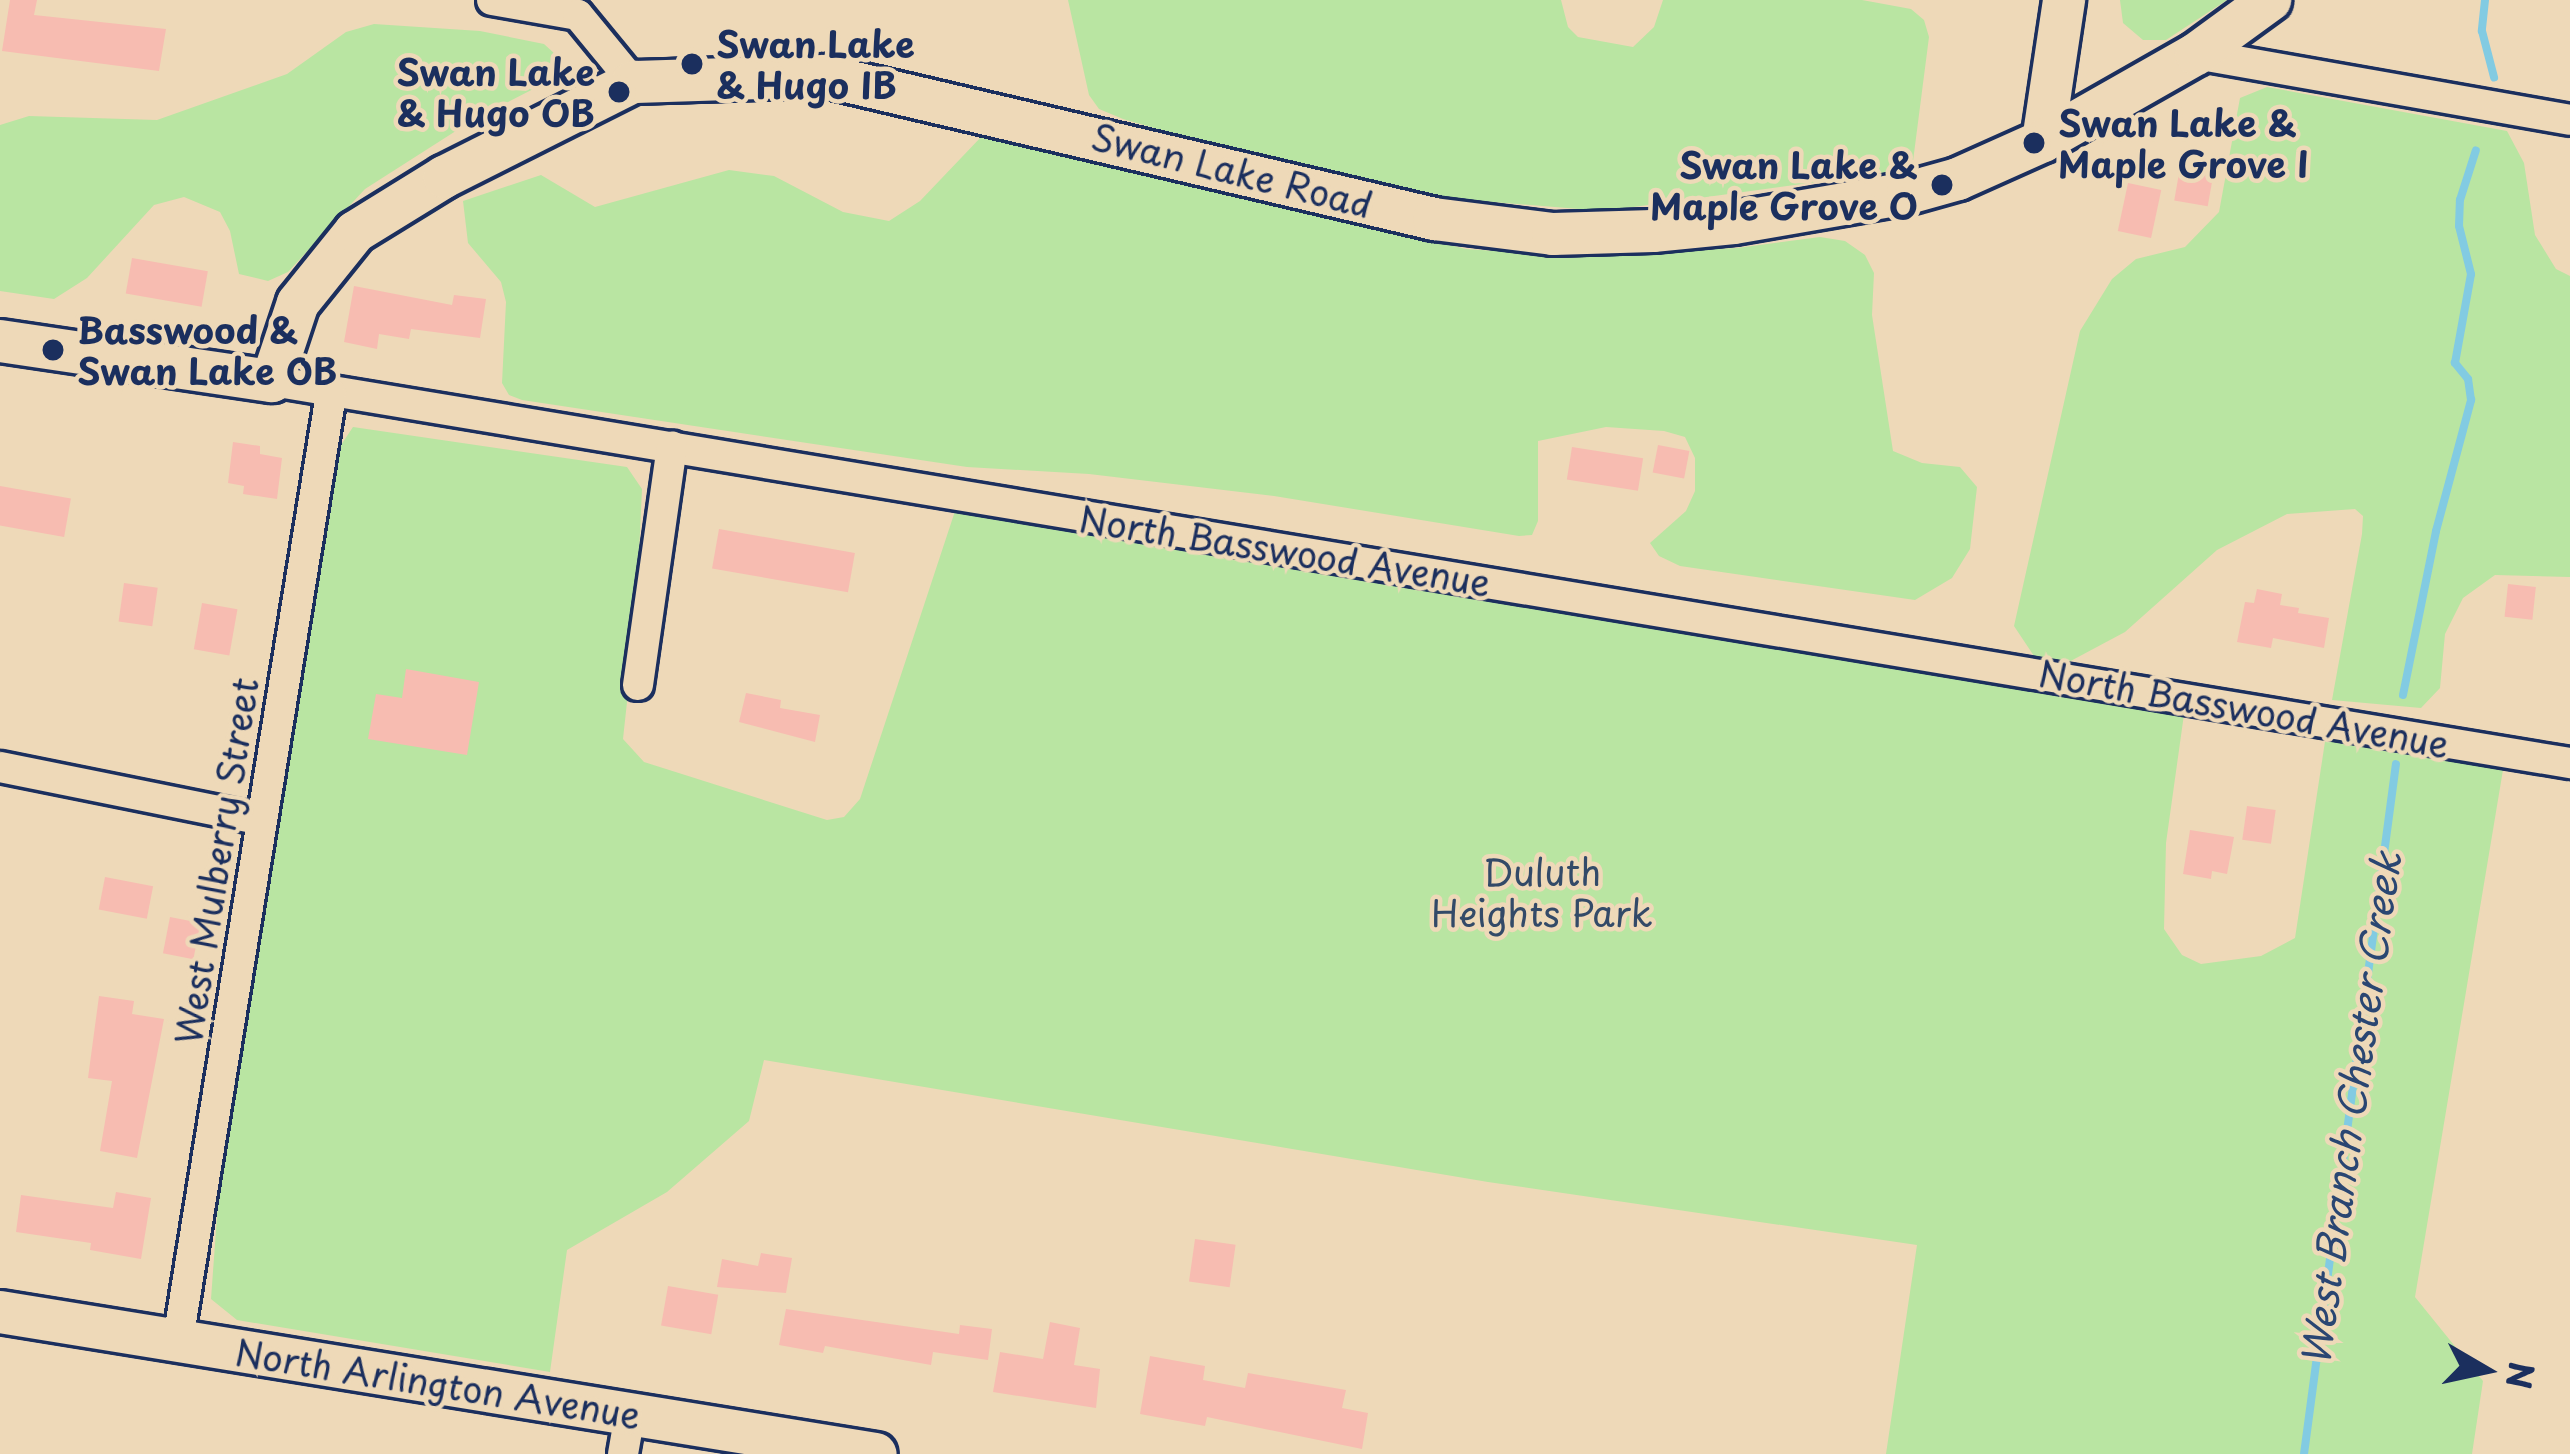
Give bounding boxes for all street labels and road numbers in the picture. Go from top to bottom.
street label: Swan Lake Road [1088,114,1376,226]
street label: North Basswood Avenue [1076,496,1494,604]
street label: North Basswood Avenue [2035,651,2453,765]
street label: West Mulberry Street [166,674,266,1048]
street label: North Arlington Avenue [233,1330,643,1436]

